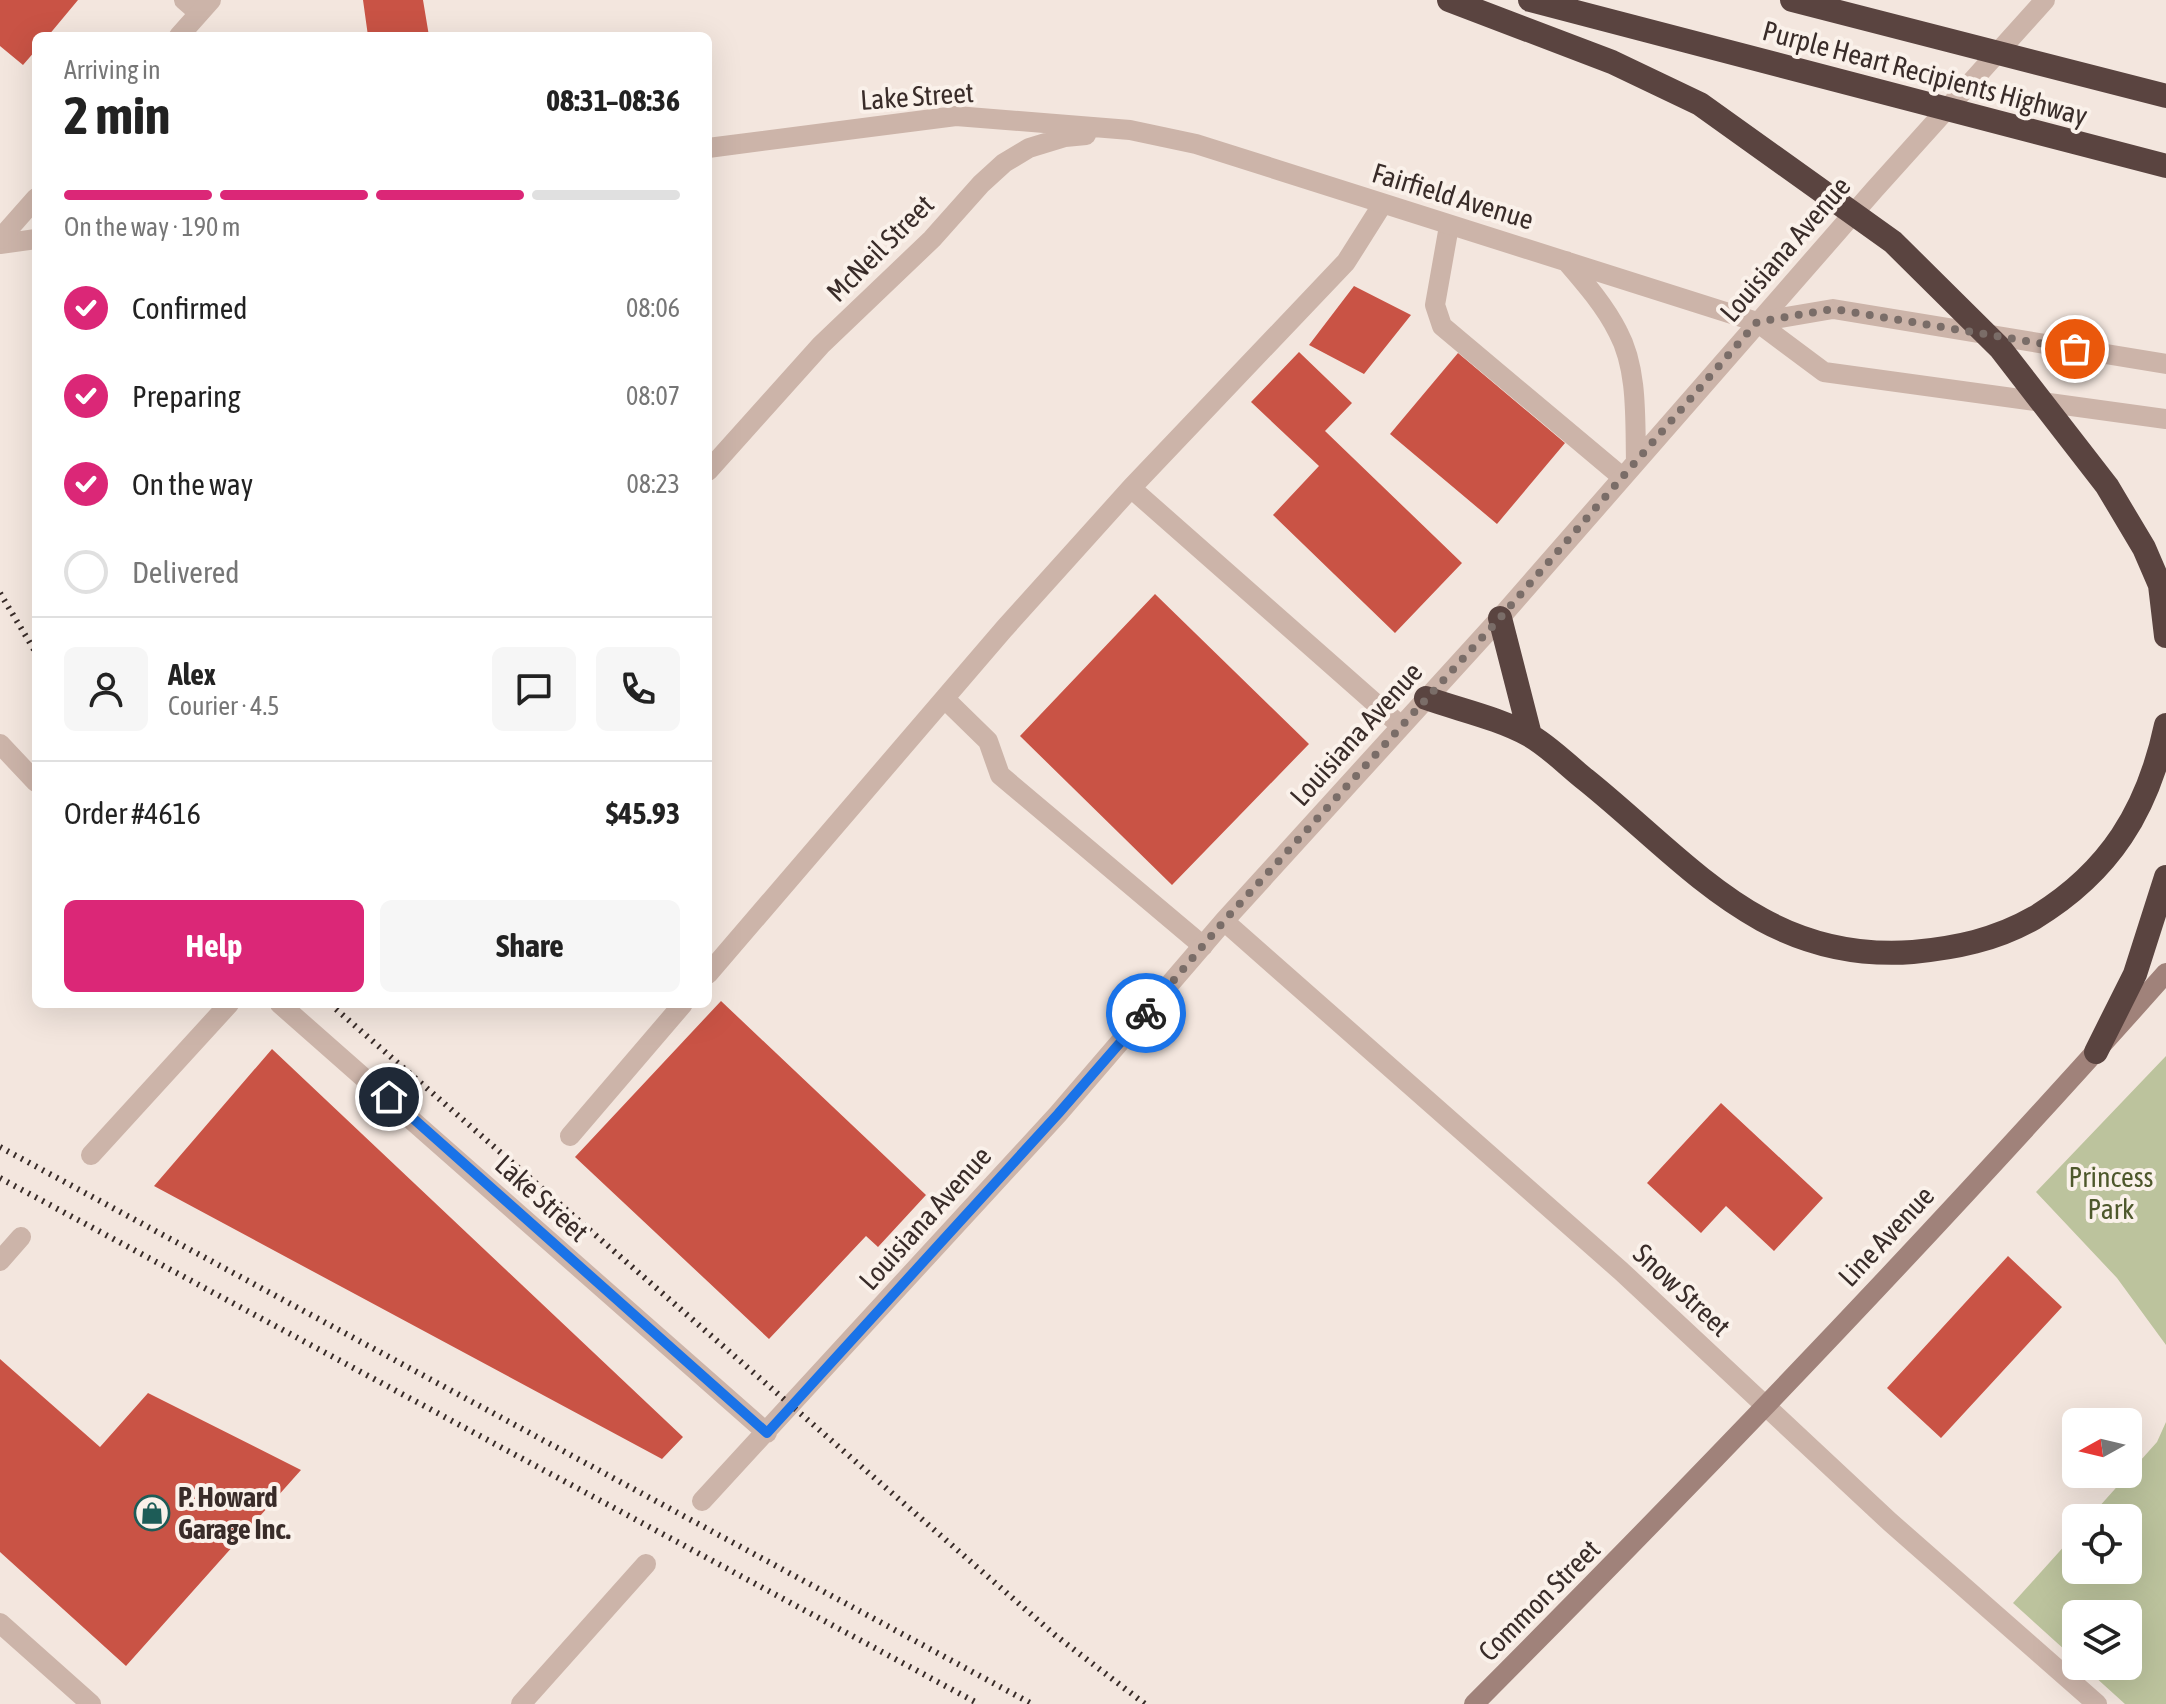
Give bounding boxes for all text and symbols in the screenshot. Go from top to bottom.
street label: Purple Heart Recipients Highway [1759,14,2091,132]
text: Arriving in [64,55,161,85]
street label: Lake Street [859,76,975,116]
text: 08:31–08:36 [546,83,680,117]
text: 2 min [64,85,170,145]
street label: Fairfield Avenue [1369,156,1537,236]
street label: Louisiana Avenue [1713,170,1857,328]
street label: McNeil Street [820,188,940,308]
text: On the way · 190 m [64,212,241,242]
icon: check [64,286,108,330]
text: Confirmed [132,291,247,325]
text: 08:06 [626,293,680,323]
pin [2041,315,2109,383]
icon: bag [2053,327,2097,371]
icon: check [64,374,108,418]
text: Preparing [132,379,241,413]
text: 08:07 [626,381,680,411]
icon: check [64,462,108,506]
text: On the way [132,467,253,501]
text: 08:23 [626,469,680,499]
text: Delivered [132,555,240,589]
button: person [64,647,148,731]
button: chat [492,647,576,731]
button: phone [596,647,680,731]
street label: Louisiana Avenue [1283,656,1429,812]
text: Alex [168,657,216,691]
text: Courier · 4.5 [168,691,279,721]
text: Order #4616 [64,796,201,830]
text: $45.93 [606,796,680,830]
button: Help [64,900,364,992]
button: Share [380,900,680,992]
courier [1106,973,1186,1053]
icon: bike [1124,991,1168,1035]
pin [355,1063,423,1131]
icon: home [367,1075,411,1119]
street label: Louisiana Avenue [852,1140,998,1296]
street label: Lake Street [489,1148,595,1248]
park label: Princess Park [2069,1161,2153,1225]
street label: Line Avenue [1832,1179,1940,1293]
street label: Snow Street [1627,1237,1737,1343]
north arrow [2062,1408,2142,1488]
map controls [2062,1408,2142,1680]
place label: P. Howard Garage Inc. [178,1481,291,1545]
shop icon: P. Howard Garage Inc. [133,1494,171,1532]
button: locate [2062,1504,2142,1584]
street label: Common Street [1472,1533,1606,1667]
button: layers [2062,1600,2142,1680]

